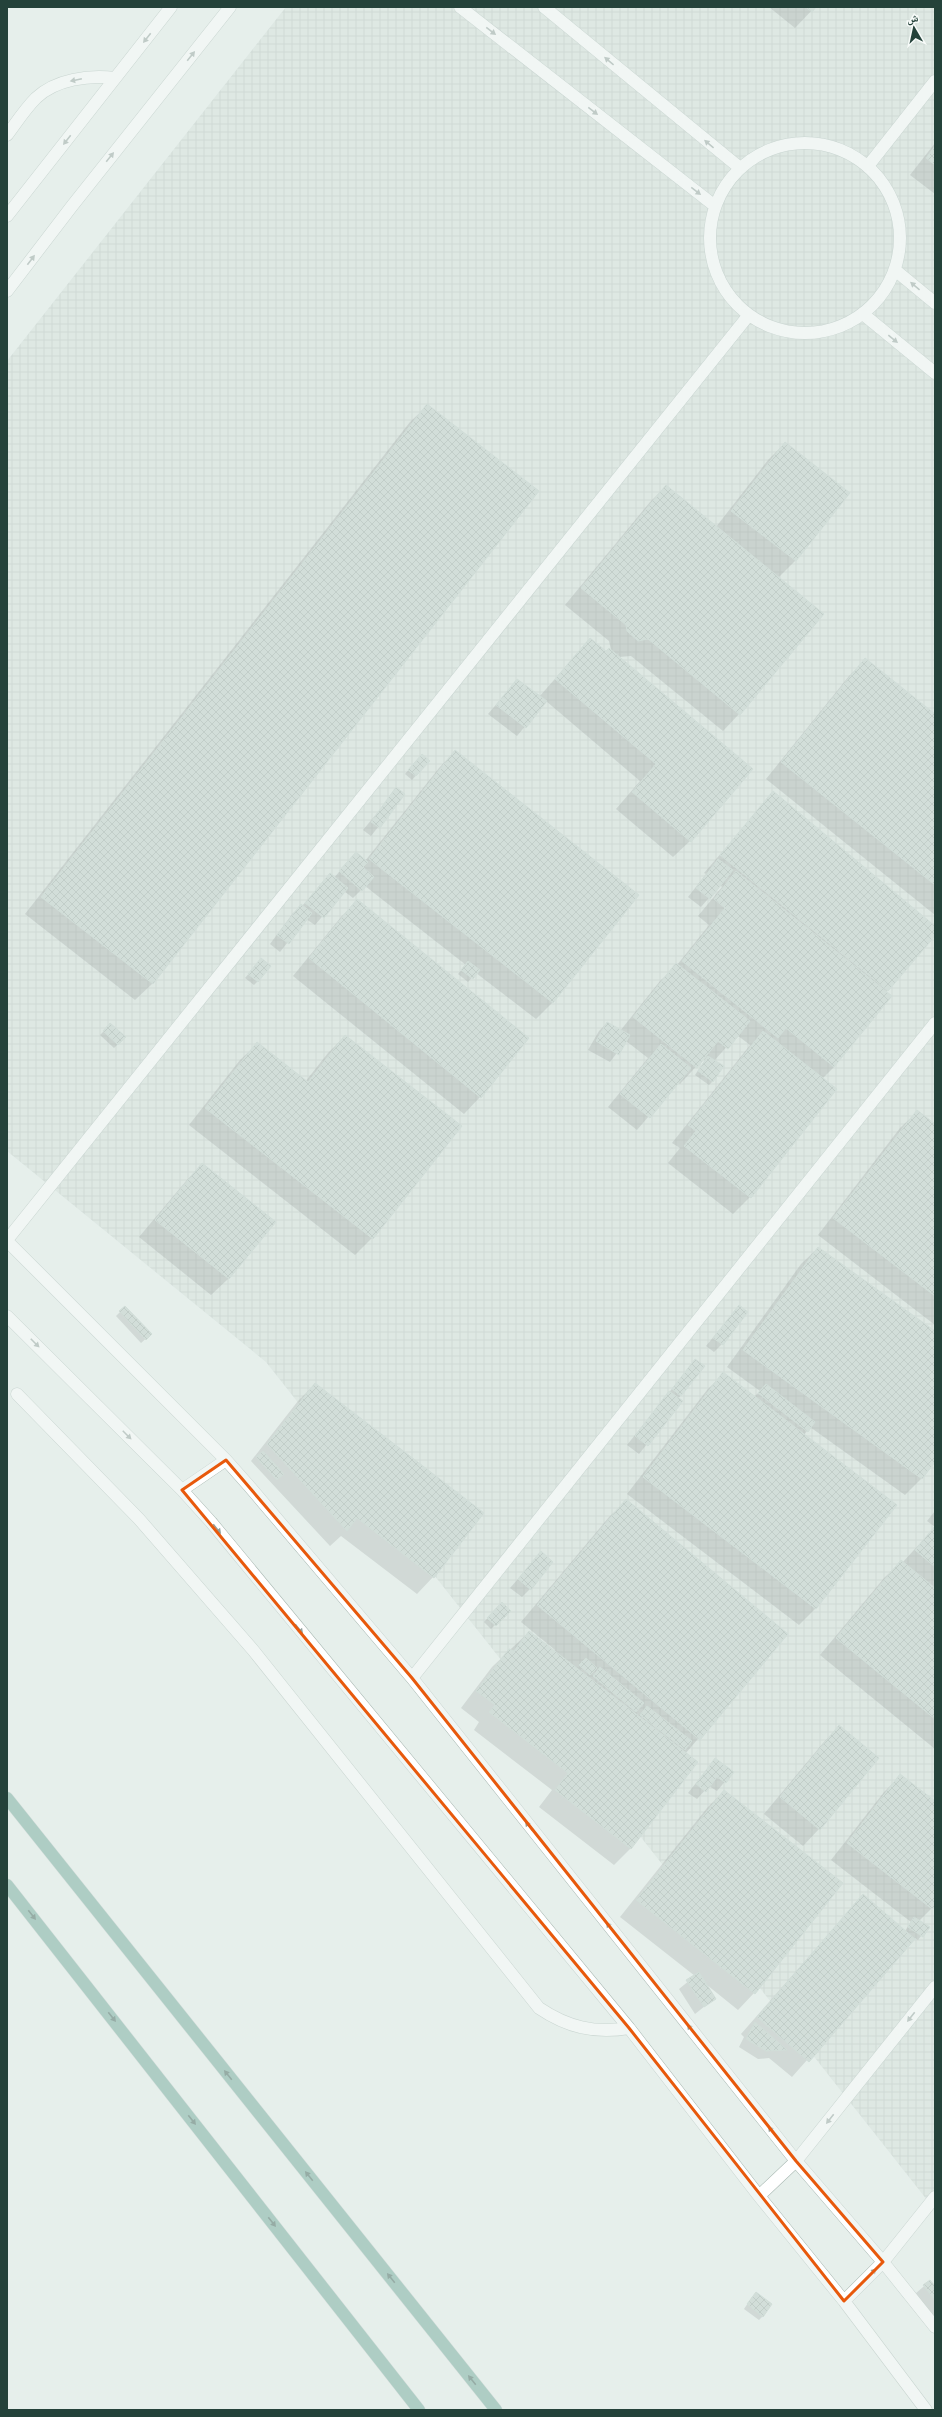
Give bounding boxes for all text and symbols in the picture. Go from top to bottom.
north arrow [894,8,934,48]
text: ش [906,10,920,27]
one-way arrow [485,27,496,35]
one-way arrow [142,32,151,43]
one-way arrow [187,50,196,61]
one-way arrow [604,56,615,65]
one-way arrow [70,77,82,83]
one-way arrow [588,107,599,115]
one-way arrow [62,135,71,146]
one-way arrow [704,139,715,148]
one-way arrow [106,152,115,163]
one-way arrow [690,187,701,196]
one-way arrow [26,255,35,266]
one-way arrow [910,282,921,291]
one-way arrow [888,334,899,343]
one-way arrow [30,1338,40,1348]
one-way arrow [122,1430,132,1440]
one-way arrow [212,1524,221,1534]
one-way arrow [295,1624,304,1635]
one-way arrow [525,1820,534,1831]
one-way arrow [28,1909,37,1920]
one-way arrow [606,1922,615,1933]
one-way arrow [108,2012,117,2023]
one-way arrow [906,2012,915,2023]
one-way arrow [687,2024,696,2035]
one-way arrow [224,2069,233,2080]
one-way arrow [188,2114,197,2125]
one-way arrow [826,2114,834,2125]
one-way arrow [768,2125,776,2136]
one-way arrow [305,2171,314,2182]
one-way arrow [268,2217,277,2228]
one-way arrow [867,2268,876,2278]
one-way arrow [386,2273,395,2283]
one-way arrow [467,2374,476,2385]

